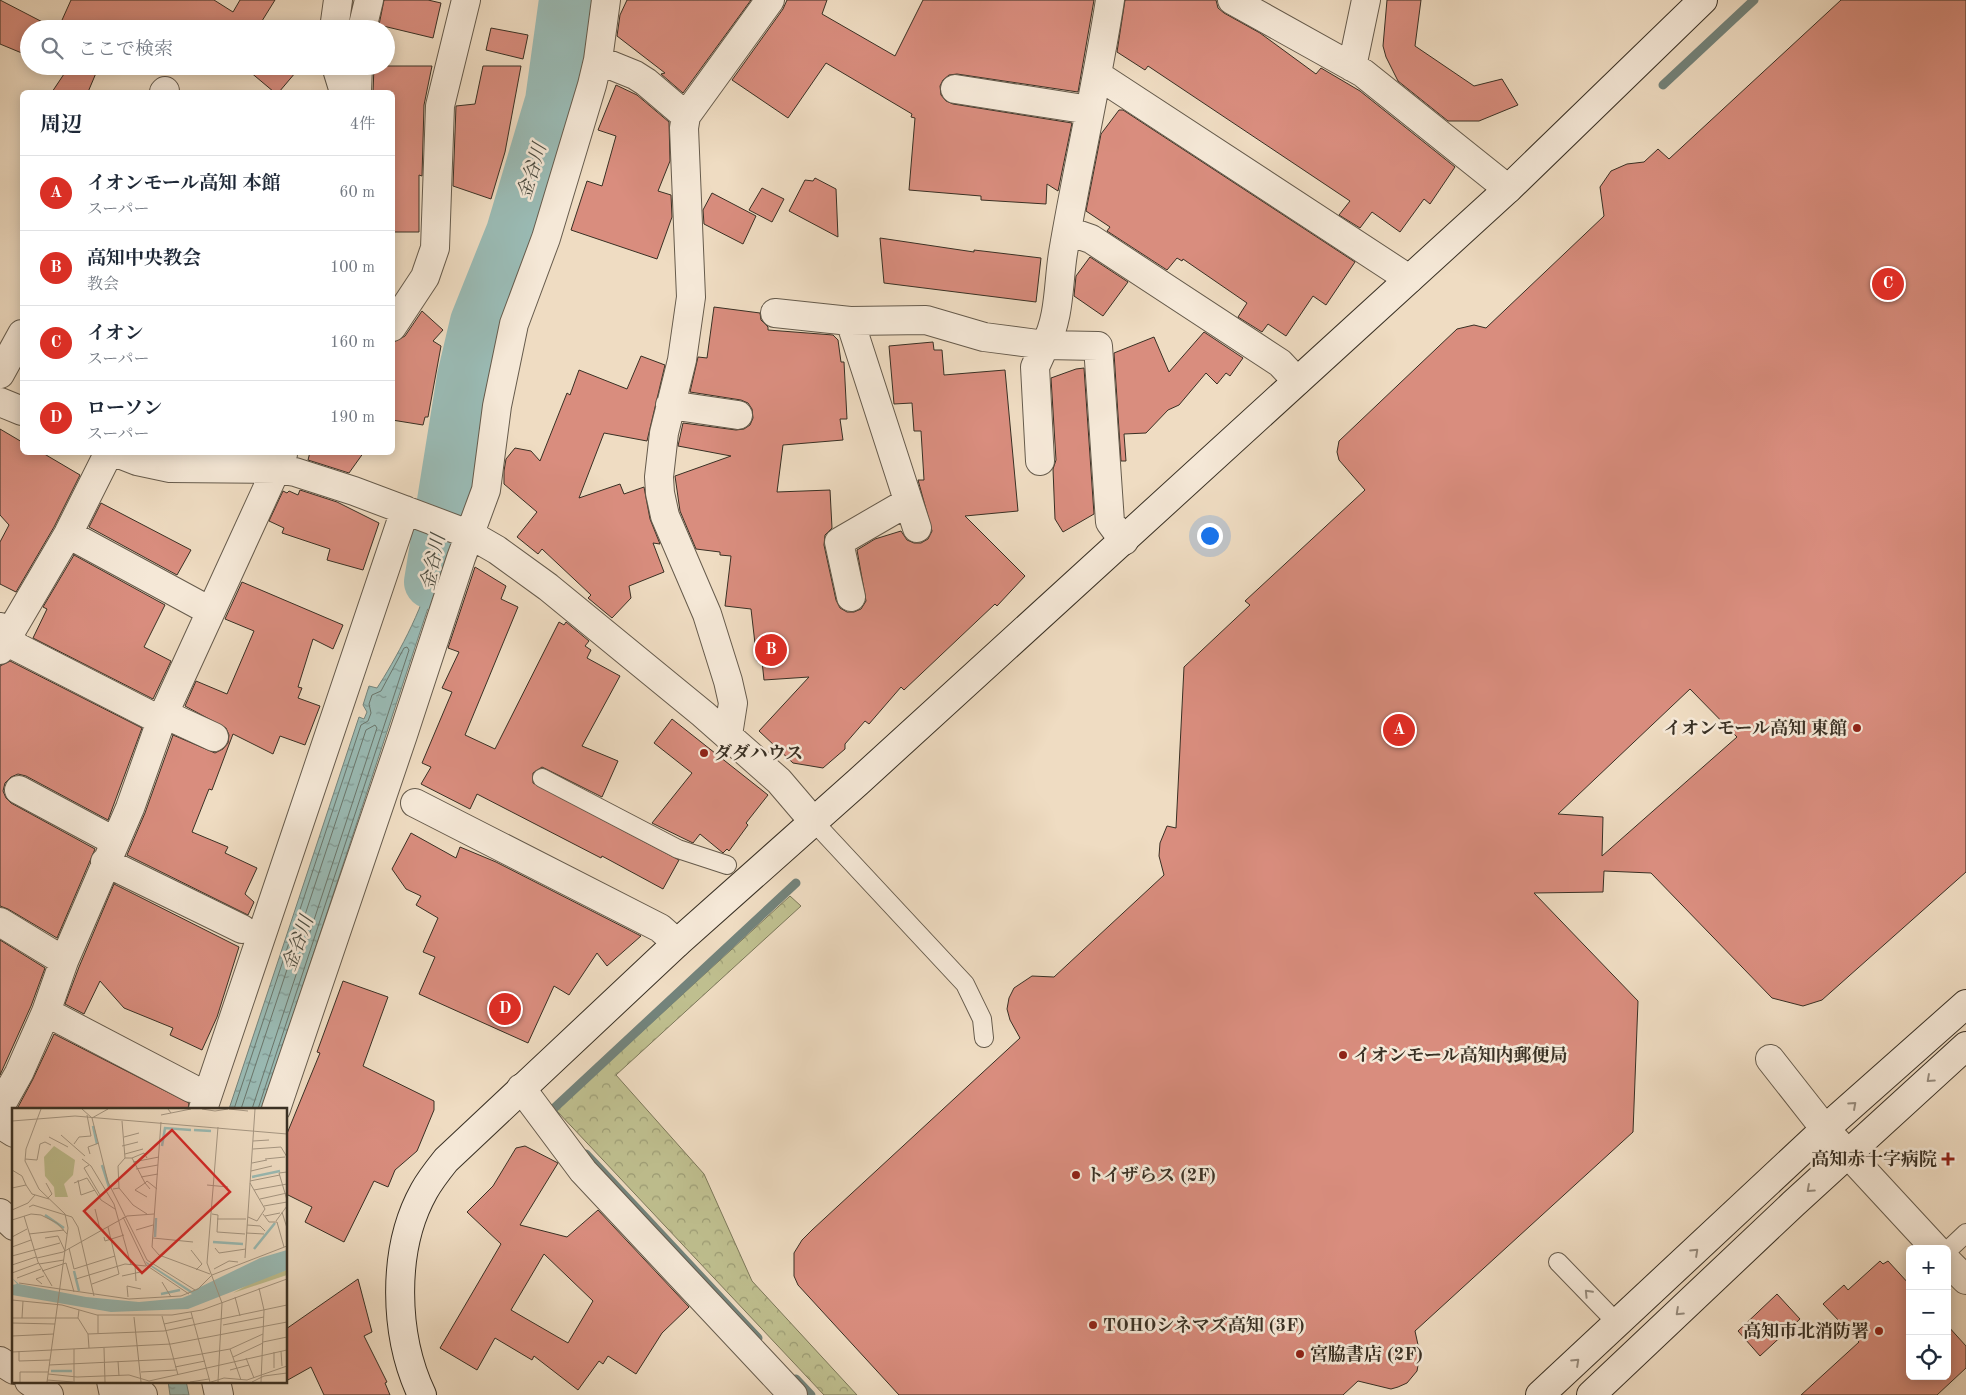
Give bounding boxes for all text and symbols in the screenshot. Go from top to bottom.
search box [20,20,395,75]
icon: search [38,34,66,62]
text: ここで検索 [78,41,173,60]
text: 周辺 [40,115,82,136]
text: 4件 [350,117,375,133]
water label: 金谷川 [513,139,551,202]
text: イオンモール高知 本館 [87,175,281,194]
text: A [50,185,62,201]
text: 60 m [339,185,375,201]
text: スーパー [87,202,149,218]
text: 高知中央教会 [87,250,201,269]
text: B [50,260,62,276]
text: 100 m [330,260,375,276]
pin: C [1872,265,1904,303]
text: 教会 [87,277,119,293]
text: イオン [87,325,143,344]
text: C [51,335,61,351]
text: 160 m [330,335,375,351]
text: スーパー [87,352,149,368]
text: ローソン [87,400,162,419]
text: D [50,410,62,426]
text: 190 m [330,410,375,426]
text: スーパー [87,427,149,443]
your location [1197,523,1223,549]
water label: 金谷川 [416,530,450,592]
pin: B [755,631,787,669]
pin: A [1383,711,1415,749]
place label: イオンモール高知 東館 [1664,718,1847,738]
marker: イオンモール高知 東館 [1851,722,1863,734]
place label: ダダハウス [714,743,803,763]
marker: ダダハウス [698,747,710,759]
water label: 金谷川 [278,911,319,974]
pin: D [489,990,521,1028]
place label: イオンモール高知内郵便局 [1353,1045,1567,1065]
marker: イオンモール高知内郵便局 [1337,1049,1349,1061]
one-way arrow [1926,1073,1935,1082]
one-way arrow [1847,1102,1856,1111]
inset map [12,1108,288,1382]
place label: 高知赤十字病院 [1811,1149,1937,1169]
marker: 高知赤十字病院 [1941,1152,1955,1166]
place label: トイザらス (2F) [1086,1165,1216,1185]
marker: トイザらス (2F) [1070,1169,1082,1181]
one-way arrow [1806,1183,1815,1192]
map controls [1906,1245,1951,1380]
button: + [1906,1245,1951,1290]
one-way arrow [1690,1249,1699,1258]
one-way arrow [1585,1290,1594,1299]
button: − [1906,1290,1951,1335]
one-way arrow [1675,1306,1684,1315]
place label: TOHOシネマズ高知 (3F) [1103,1315,1305,1335]
marker: TOHOシネマズ高知 (3F) [1087,1319,1099,1331]
place label: 高知市北消防署 [1743,1321,1869,1341]
marker: 高知市北消防署 [1873,1325,1885,1337]
button: locate [1906,1335,1951,1380]
place label: 宮脇書店 (2F) [1310,1344,1423,1364]
marker: 宮脇書店 (2F) [1294,1348,1306,1360]
one-way arrow [1570,1359,1579,1368]

